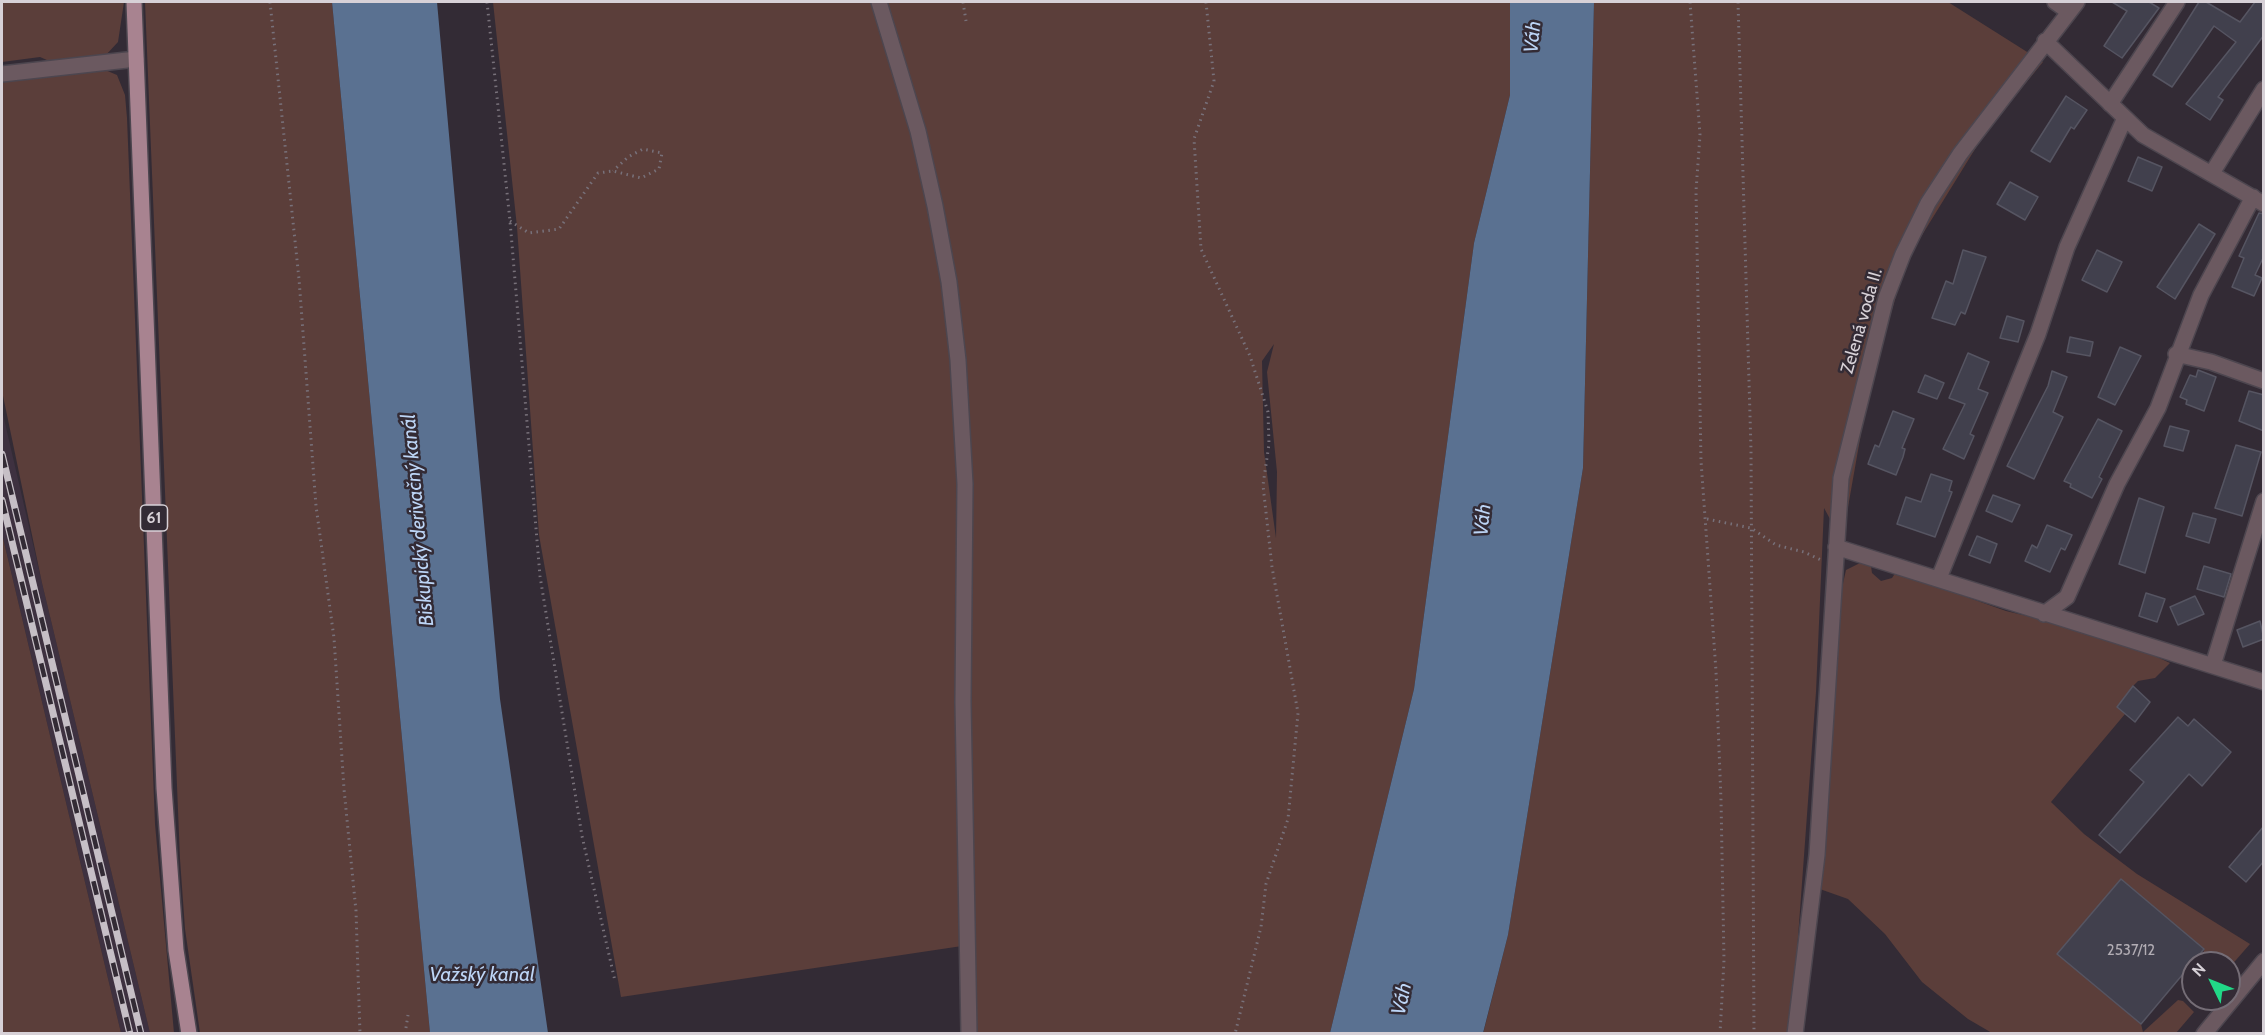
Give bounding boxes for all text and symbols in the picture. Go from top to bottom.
water label: Váh [1519,20,1547,54]
street label: Zelená voda II. [1837,266,1887,376]
water label: Biskupický derivačný kanál [397,413,439,627]
water label: Váh [1469,503,1497,537]
road number: 61 [140,505,168,531]
house number: 2537/12 [2107,942,2155,960]
north arrow [2181,951,2241,1011]
text: N [2188,959,2210,980]
water label: Važský kanál [429,963,535,987]
water label: Váh [1387,981,1417,1017]

